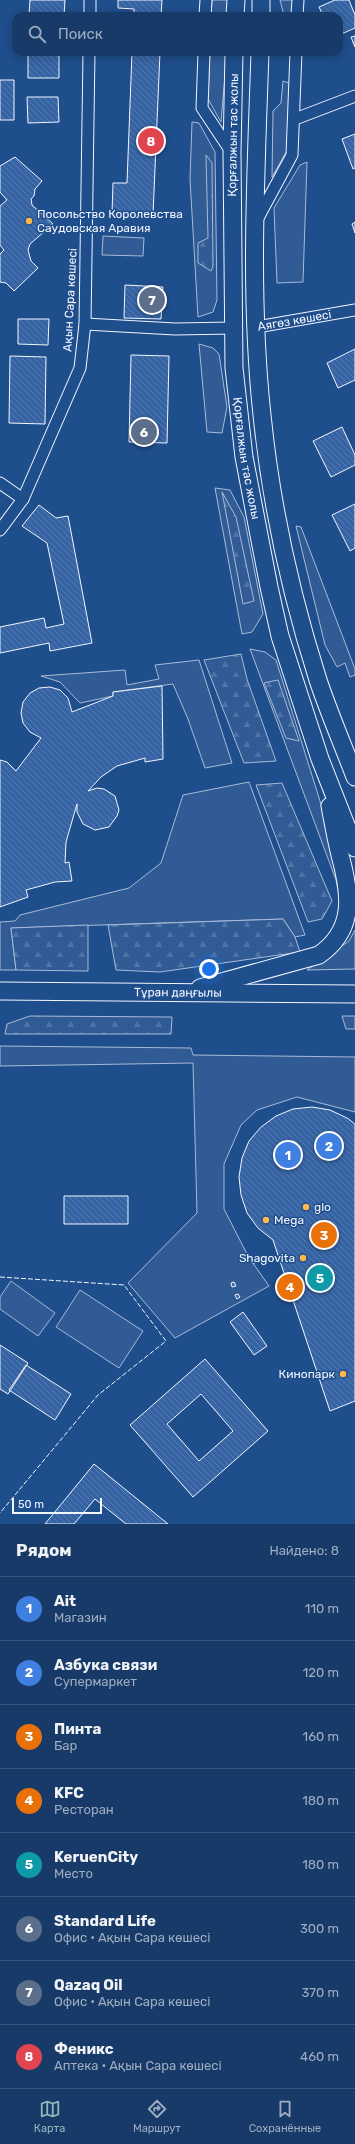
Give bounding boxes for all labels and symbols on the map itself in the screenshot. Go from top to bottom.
street label: Қорғалжын тас жолы [225,73,241,197]
pin: 8 [138,126,164,156]
place label: Посольство Королевства Саудовская Аравия [37,207,183,235]
marker: Посольство Королевства Саудовская Аравия [24,216,34,226]
street label: Ақын Сара көшесі [60,248,80,352]
pin: 7 [139,285,165,315]
street label: Аягөз көшесі [256,307,333,334]
street label: Қорғалжын тас жолы [230,396,263,520]
pin: 6 [131,417,157,447]
your location [199,959,219,979]
street label: Тұран даңғылы [134,985,222,1000]
pin: 2 [316,1131,342,1161]
pin: 1 [275,1140,301,1170]
place label: glo [314,1200,331,1214]
marker: glo [301,1202,311,1212]
place label: Mega [274,1213,304,1227]
marker: Mega [261,1215,271,1225]
pin: 3 [311,1220,337,1250]
place label: Shagovita [239,1251,295,1265]
marker: Shagovita [298,1253,308,1263]
pin: 5 [307,1263,333,1293]
pin: 4 [277,1272,303,1302]
place label: Кинопарк [279,1367,336,1381]
marker: Кинопарк [338,1369,348,1379]
scale bar [12,1496,102,1515]

